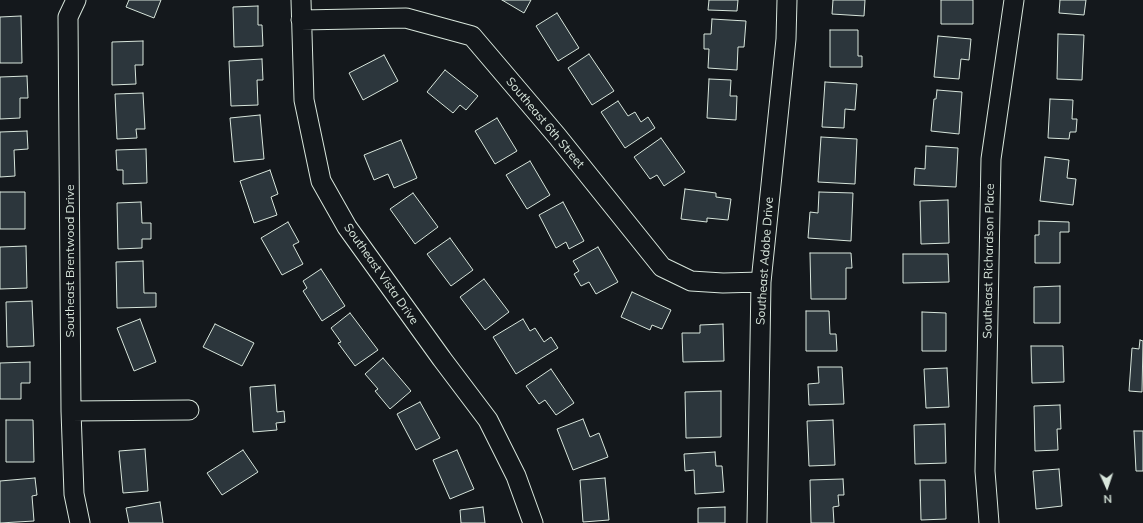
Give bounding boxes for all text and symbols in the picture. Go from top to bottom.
street label: Southeast 6th Street [503,75,587,171]
street label: Southeast Richardson Place [980,183,998,339]
street label: Southeast Brentwood Drive [63,184,77,338]
street label: Southeast Adobe Drive [753,197,777,325]
street label: Southeast Vista Drive [341,221,421,327]
north arrow [1087,467,1127,507]
text: N [1103,492,1112,506]

